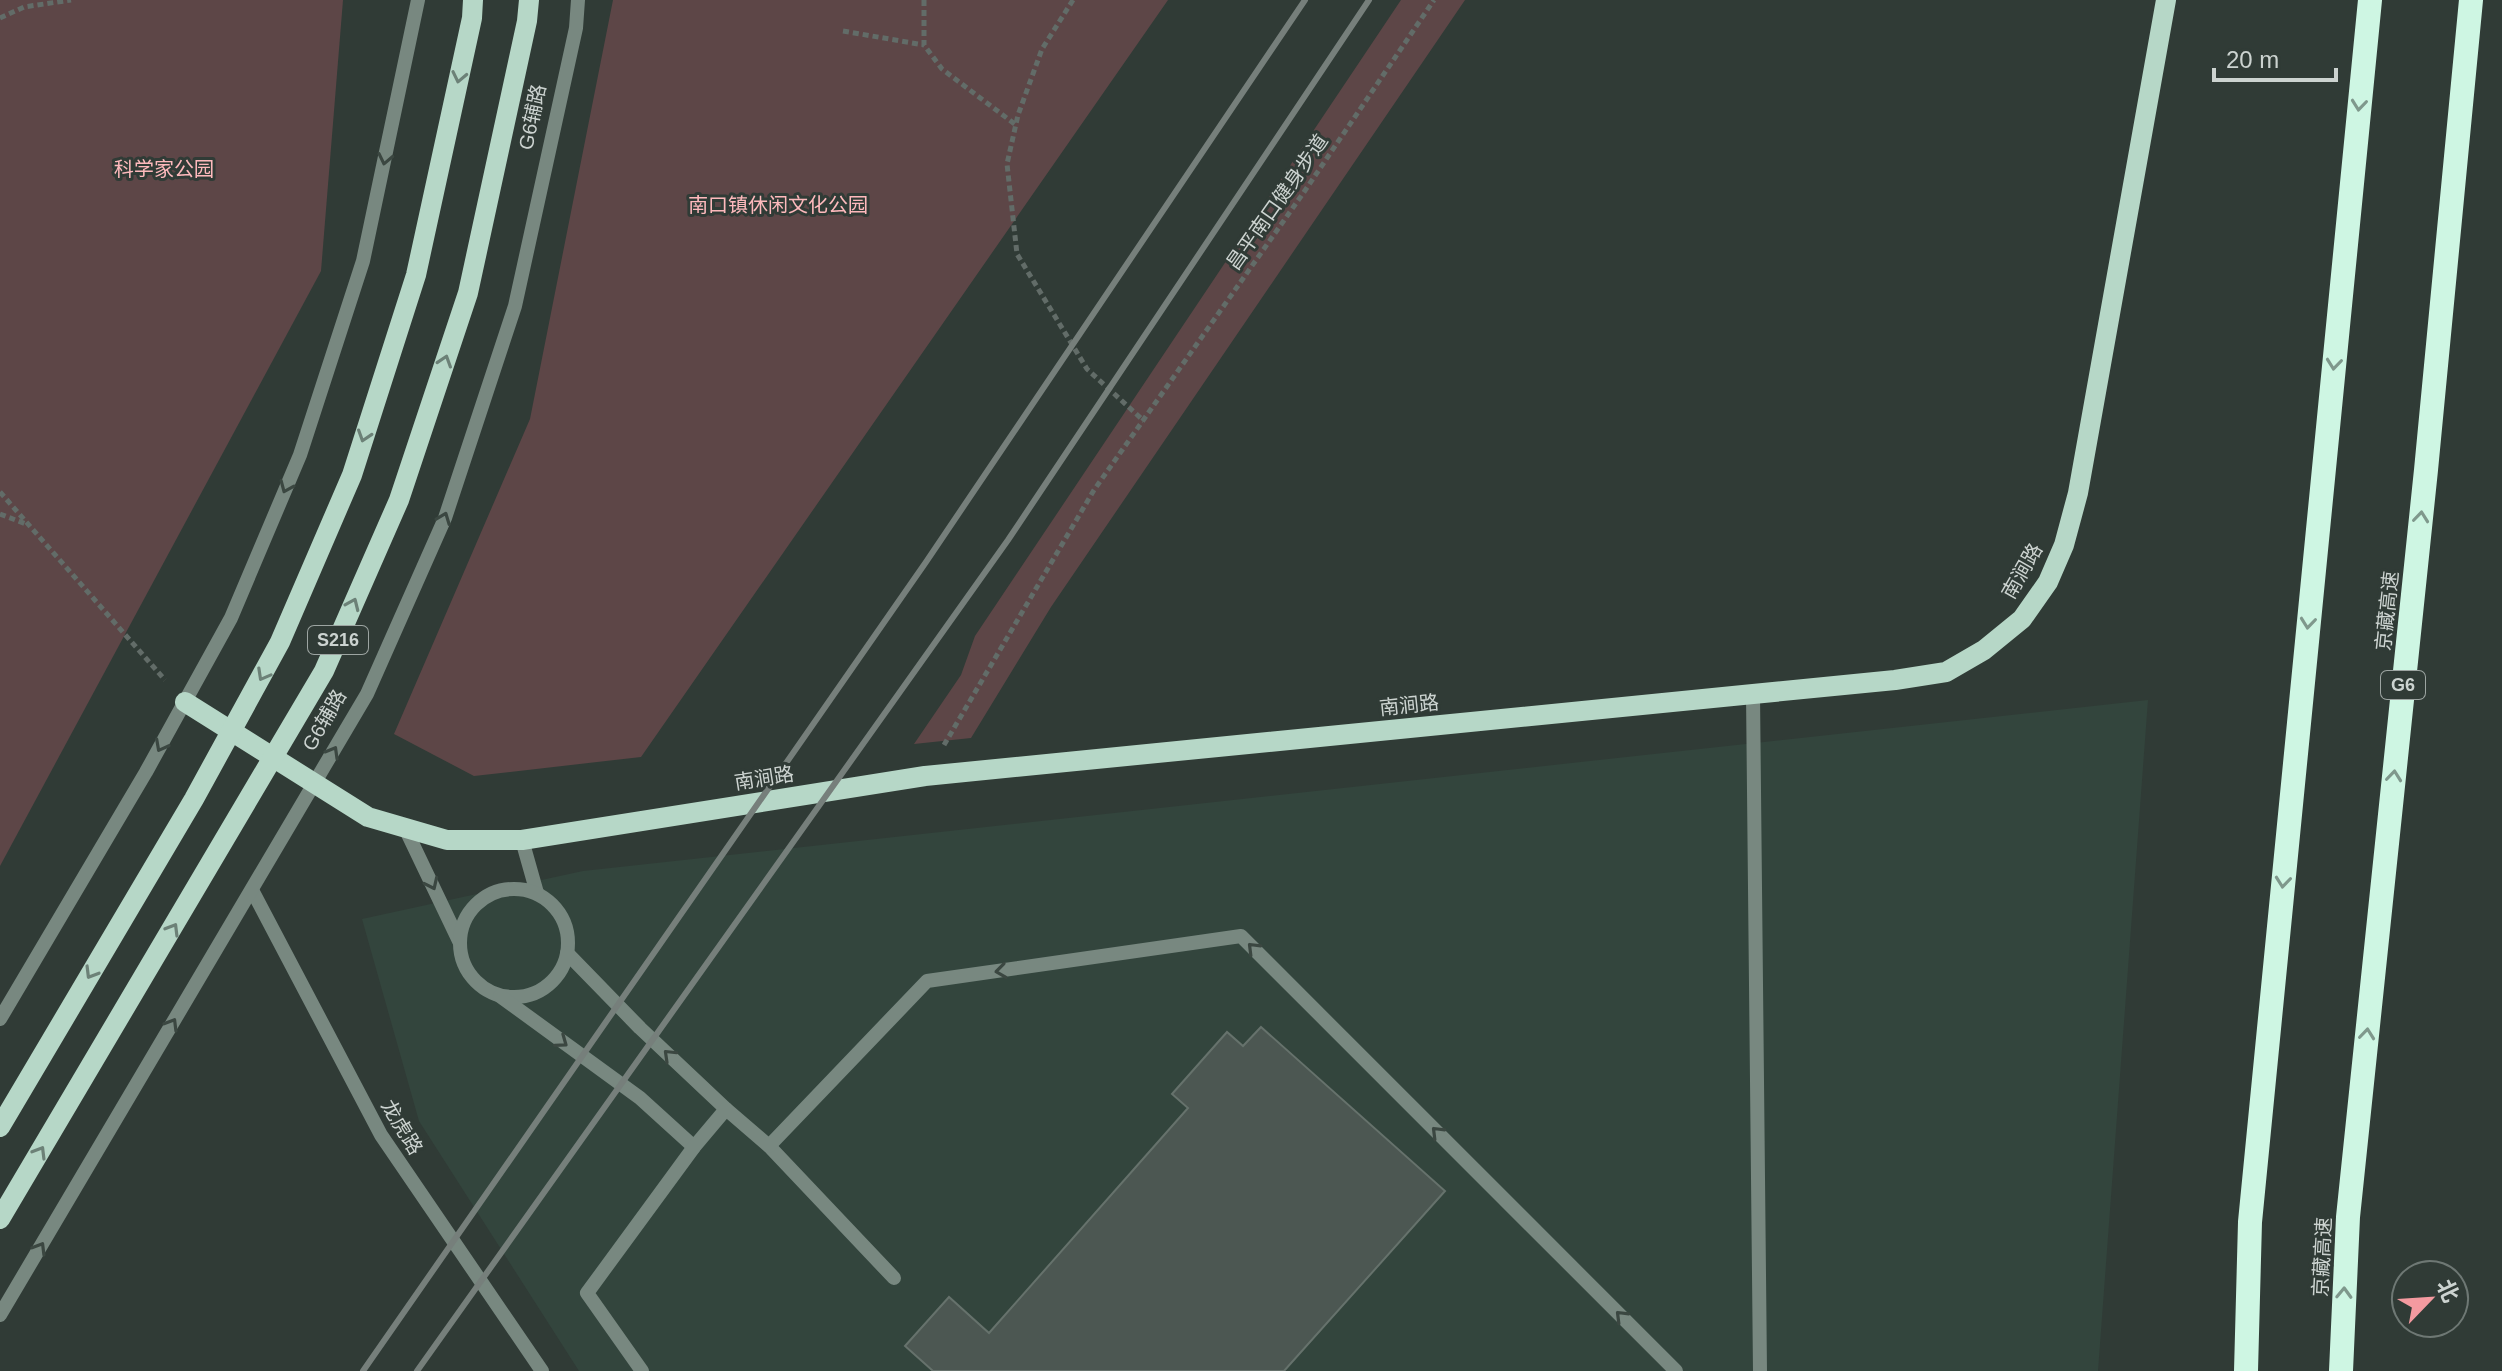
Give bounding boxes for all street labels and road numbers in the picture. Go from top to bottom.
street label: G6辅路 [514,82,550,152]
street label: 昌平南口健身步道 [1222,130,1332,274]
street label: 南涧路 [1997,540,2047,602]
street label: 京藏高速 [2372,570,2402,652]
road number: S216 [308,626,368,654]
road number: G6 [2381,671,2425,699]
street label: G6辅路 [298,686,350,754]
street label: 南涧路 [1378,691,1440,719]
street label: 南涧路 [733,762,795,794]
street label: 龙虎路 [377,1096,427,1158]
street label: 京藏高速 [2309,1216,2335,1298]

